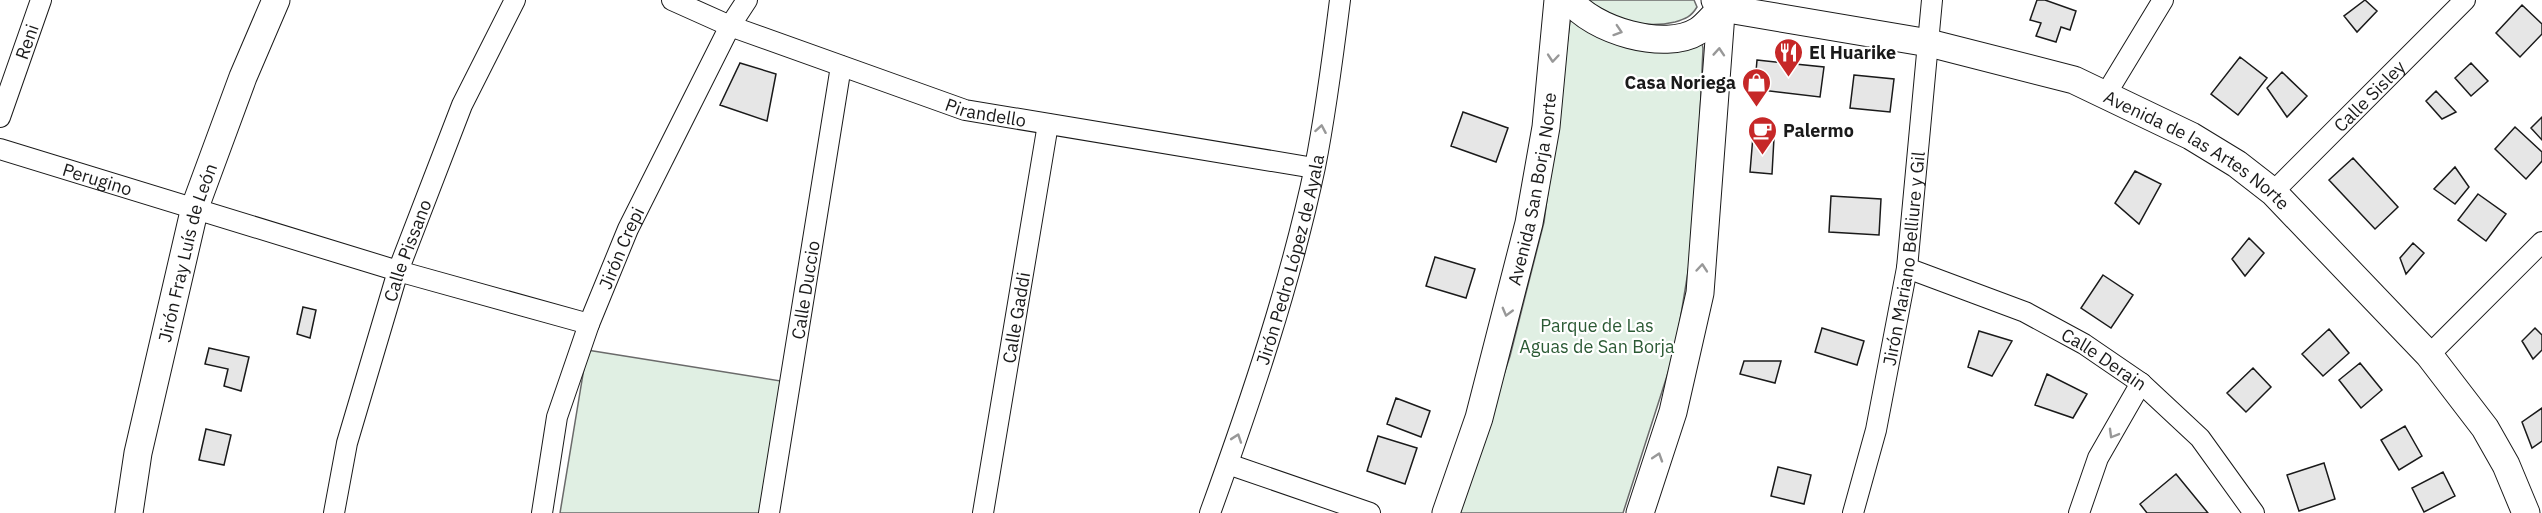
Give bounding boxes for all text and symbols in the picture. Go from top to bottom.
street label: Reni [10,21,43,62]
one-way arrow [1612,24,1623,37]
restaurant icon: El Huarike [1772,36,1804,78]
place label: El Huarike [1809,41,1896,64]
one-way arrow [1712,48,1725,57]
one-way arrow [1547,54,1560,63]
street label: Calle Sisley [2328,55,2410,137]
shop icon: Casa Noriega [1741,66,1773,108]
place label: Casa Noriega [1625,71,1736,94]
street label: Avenida de las Artes Norte [2100,85,2295,214]
street label: Avenida San Borja Norte [1502,91,1561,288]
street label: Pirandello [942,92,1028,131]
cafe icon: Palermo [1746,114,1778,156]
place label: Palermo [1783,119,1854,142]
one-way arrow [1314,124,1327,134]
street label: Jirón Mariano Belliure y Gil [1877,150,1929,368]
street label: Jirón Pedro López de Ayala [1250,152,1329,368]
street label: Perugino [60,157,135,200]
street label: Jirón Fray Luís de León [153,160,222,344]
street label: Calle Pissano [378,196,436,304]
street label: Jirón Crepi [593,203,649,292]
street label: Calle Duccio [786,239,824,341]
one-way arrow [1695,263,1708,272]
street label: Calle Gaddi [997,270,1035,365]
one-way arrow [1501,306,1514,316]
park label: Parque de Las Aguas de San Borja [1519,314,1675,358]
street label: Calle Derain [2058,323,2151,395]
one-way arrow [2108,428,2120,438]
one-way arrow [1230,433,1243,444]
one-way arrow [1651,452,1664,463]

